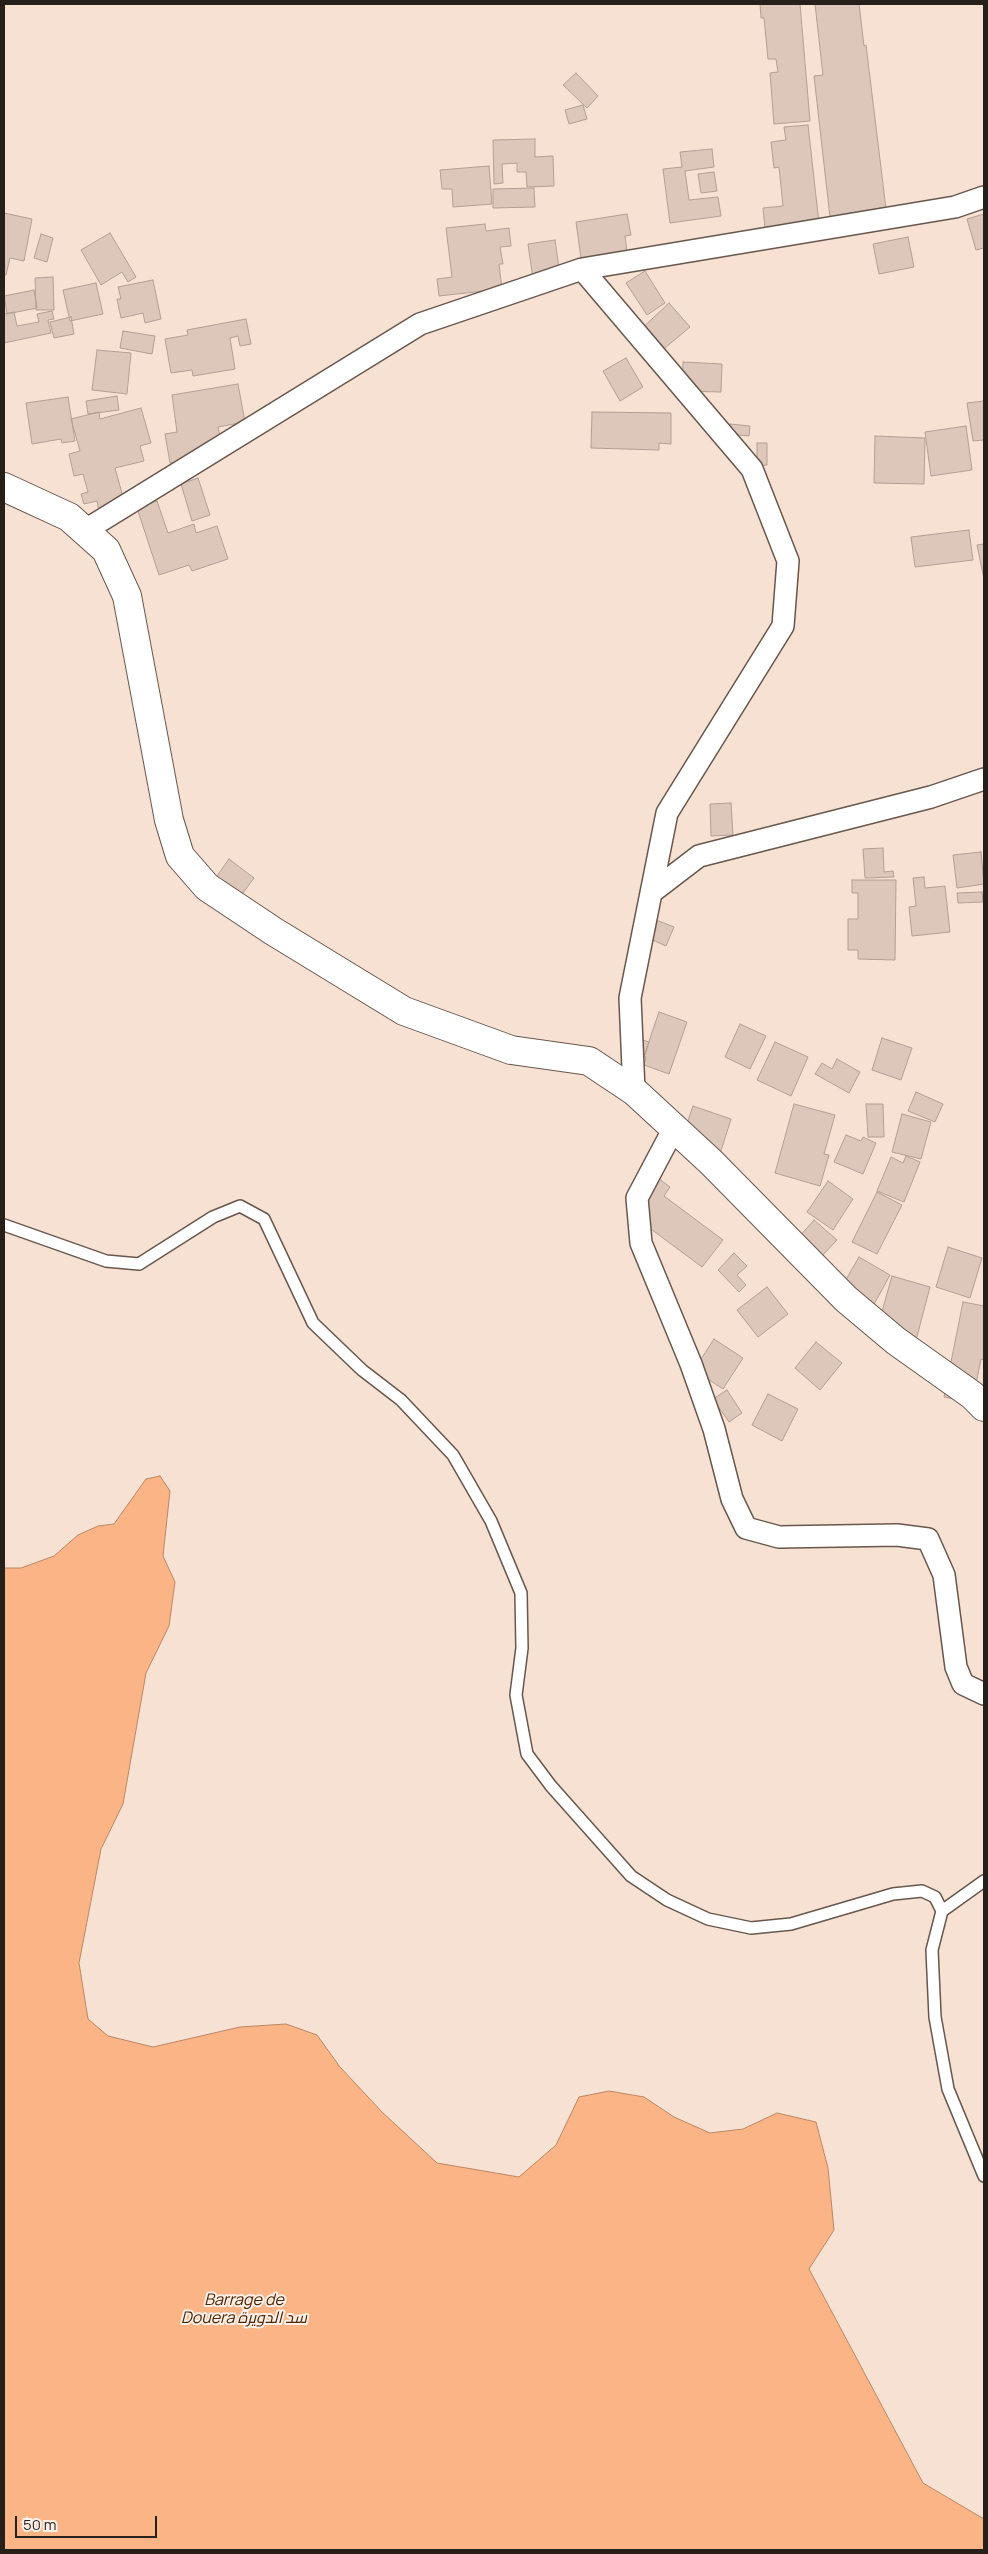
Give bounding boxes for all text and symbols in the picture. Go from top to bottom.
water label: Barrage de Douera سد الدويرة [181,2291,307,2329]
scale bar [18,2506,160,2538]
text: 50 m [23,2514,57,2535]

